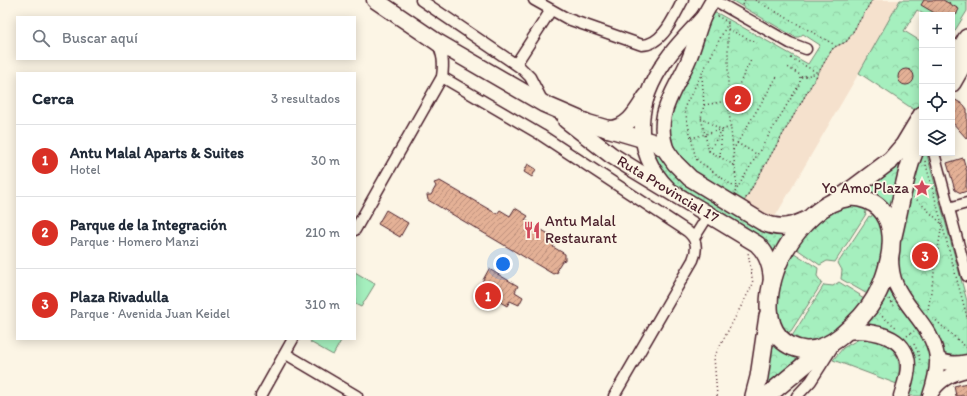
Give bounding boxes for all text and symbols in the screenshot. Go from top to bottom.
map controls [919,12,955,156]
button: + [919,12,955,48]
search box [16,16,356,60]
icon: search [30,27,52,49]
text: Buscar aquí [62,29,138,47]
button: − [919,48,955,84]
pin: 2 [725,84,751,114]
button: locate [919,84,955,120]
text: Cerca [32,88,74,108]
text: 3 resultados [271,91,340,106]
button: layers [919,120,955,156]
text: Antu Malal Aparts & Suites [70,144,244,162]
street label: Ruta Provincial 17 [614,152,723,227]
text: 1 [42,153,48,168]
text: 30 m [311,153,340,168]
text: Hotel [70,162,100,177]
place icon: Yo Amo Plaza [912,178,932,198]
place label: Yo Amo Plaza [822,179,909,197]
place label: Antu Malal Restaurant [545,212,617,247]
text: Parque de la Integración [70,216,227,234]
restaurant icon: Antu Malal Restaurant [522,220,542,240]
text: 2 [42,225,48,240]
text: 210 m [305,225,340,240]
text: Parque · Homero Manzi [70,234,199,249]
pin: 3 [912,241,938,271]
your location [493,254,513,274]
pin: 1 [475,281,501,311]
text: Plaza Rivadulla [70,288,169,306]
text: 3 [41,297,49,312]
text: 310 m [305,297,340,312]
text: Parque · Avenida Juan Keidel [70,306,230,321]

